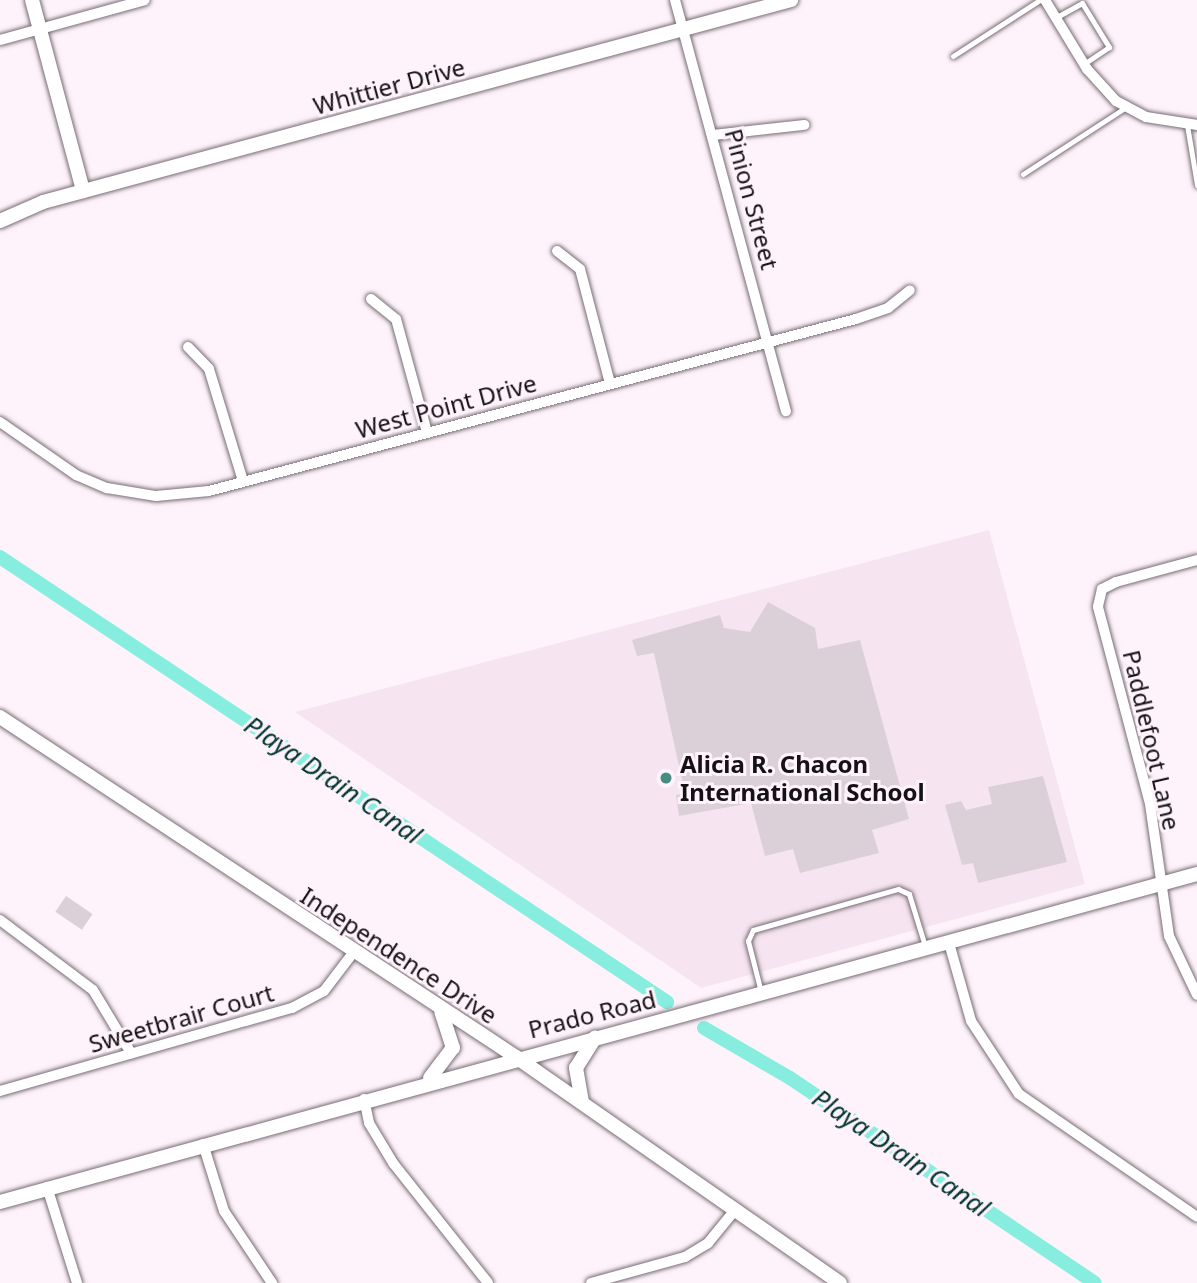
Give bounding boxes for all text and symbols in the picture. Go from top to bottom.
street label: Whittier Drive [310,52,468,120]
street label: Pinion Street [719,126,785,272]
street label: West Point Drive [352,368,540,444]
street label: Paddlefoot Lane [1117,647,1187,833]
water label: Playa Drain Canal [239,709,427,851]
place label: Alicia R. Chacon International School [680,750,925,806]
marker: Alicia R. Chacon International School [658,770,674,786]
street label: Independence Drive [295,881,503,1029]
street label: Sweetbrair Court [85,978,277,1058]
street label: Prado Road [525,984,659,1044]
water label: Playa Drain Canal [807,1082,995,1224]

